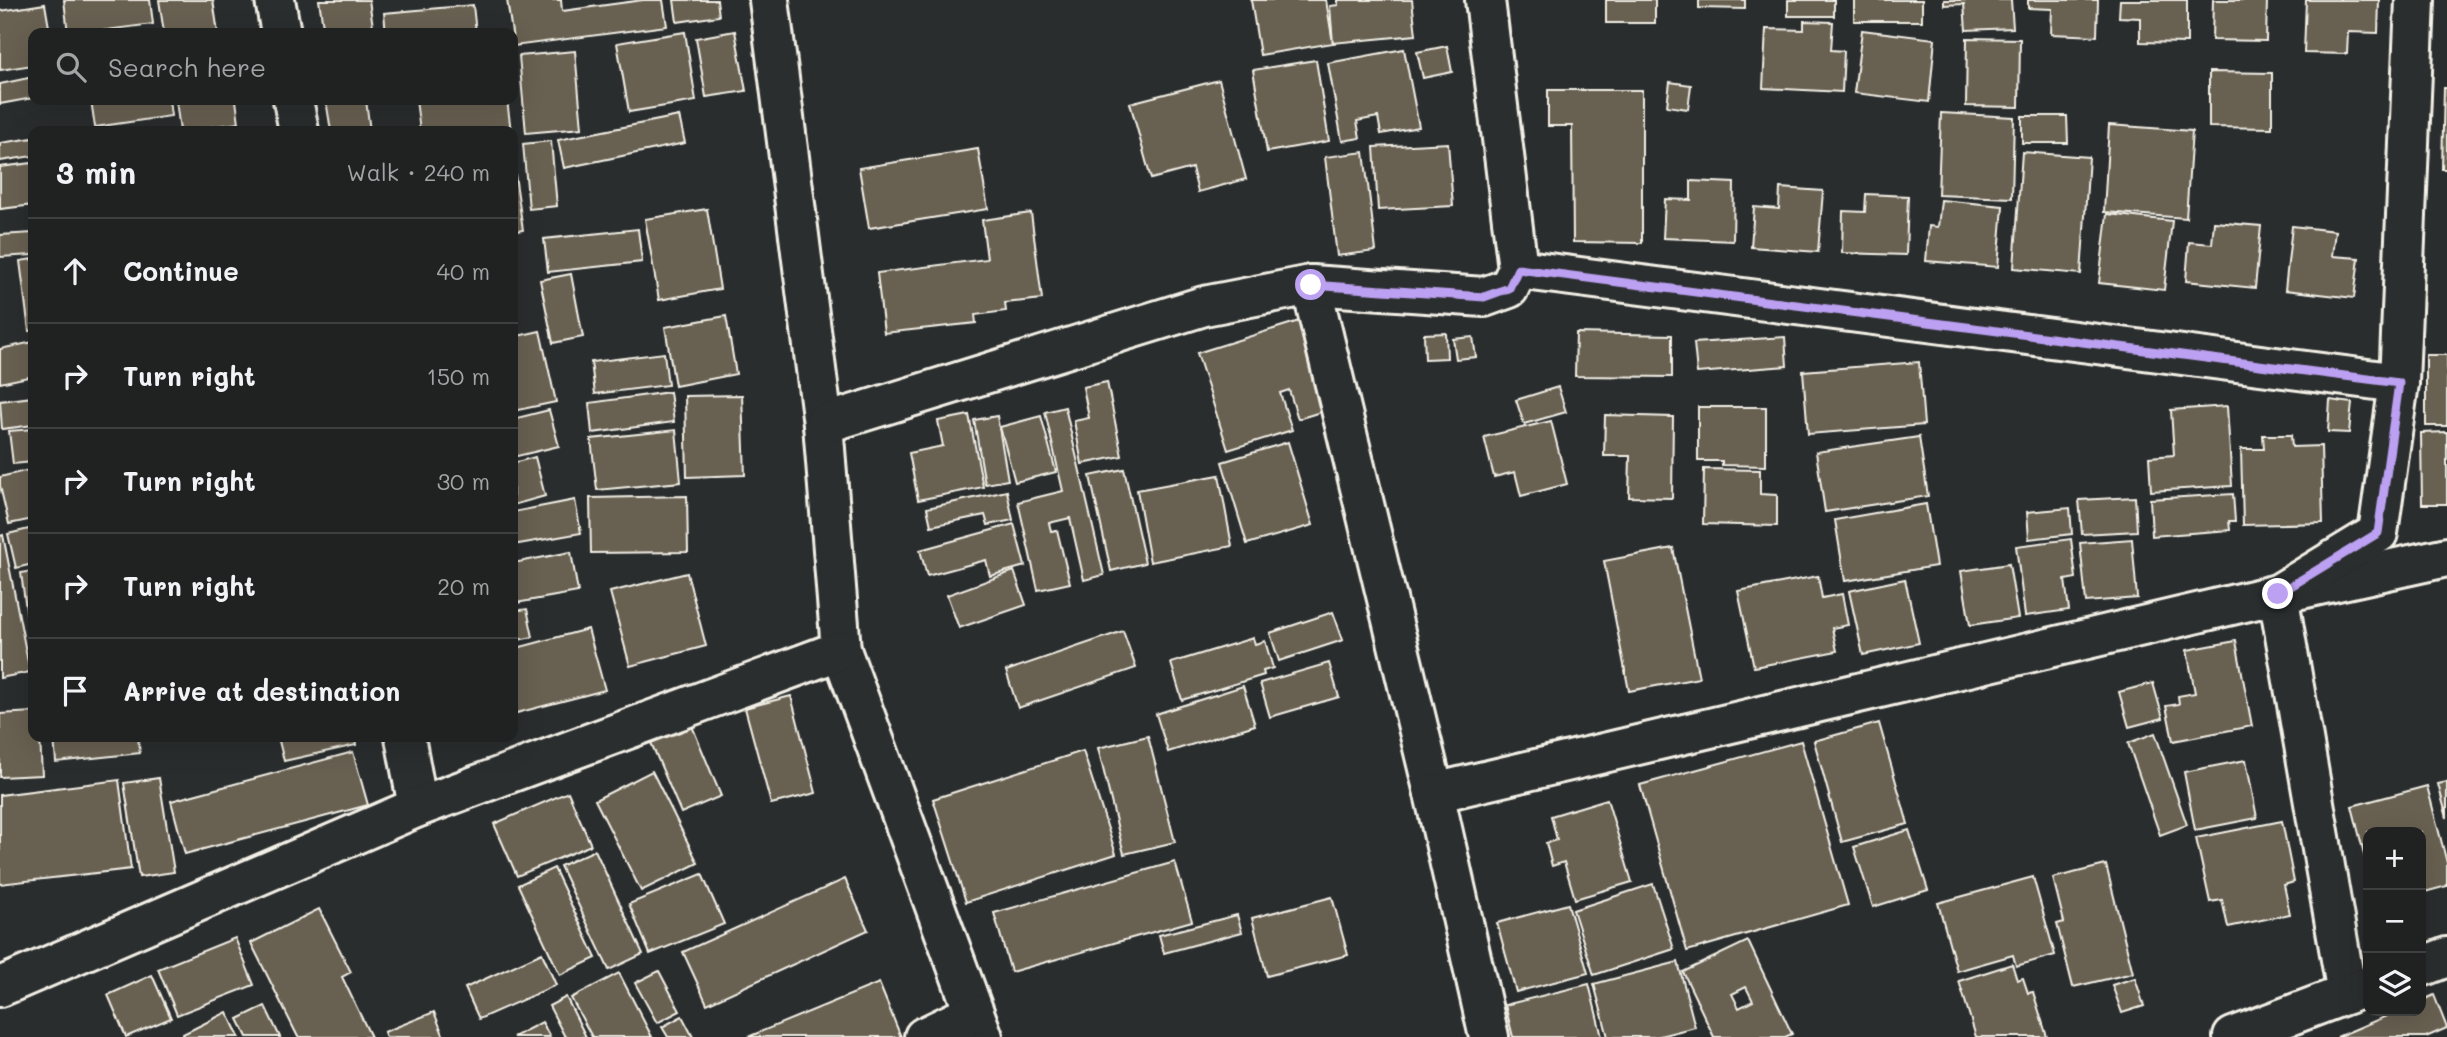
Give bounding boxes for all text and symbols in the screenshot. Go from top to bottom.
search box [28,28,518,105]
icon: search [52,48,90,86]
text: Search here [108,50,266,84]
text: 3 min [56,152,136,192]
text: Walk · 240 m [347,157,490,187]
icon: ahead [56,252,94,290]
text: Continue [123,254,239,288]
text: 40 m [437,256,490,286]
route start [1295,269,1326,300]
icon: right [56,357,94,395]
text: Turn right [123,359,256,393]
text: 150 m [426,361,490,391]
icon: right [56,462,94,500]
text: Turn right [123,464,256,498]
text: 30 m [437,466,490,496]
icon: right [56,567,94,605]
text: Turn right [123,569,256,603]
text: 20 m [437,571,490,601]
route end [2262,578,2293,609]
icon: arrive [56,672,94,710]
text: Arrive at destination [123,674,400,708]
map controls [2363,827,2426,1016]
button: + [2363,827,2426,890]
button: − [2363,890,2426,953]
button: layers [2363,953,2426,1016]

